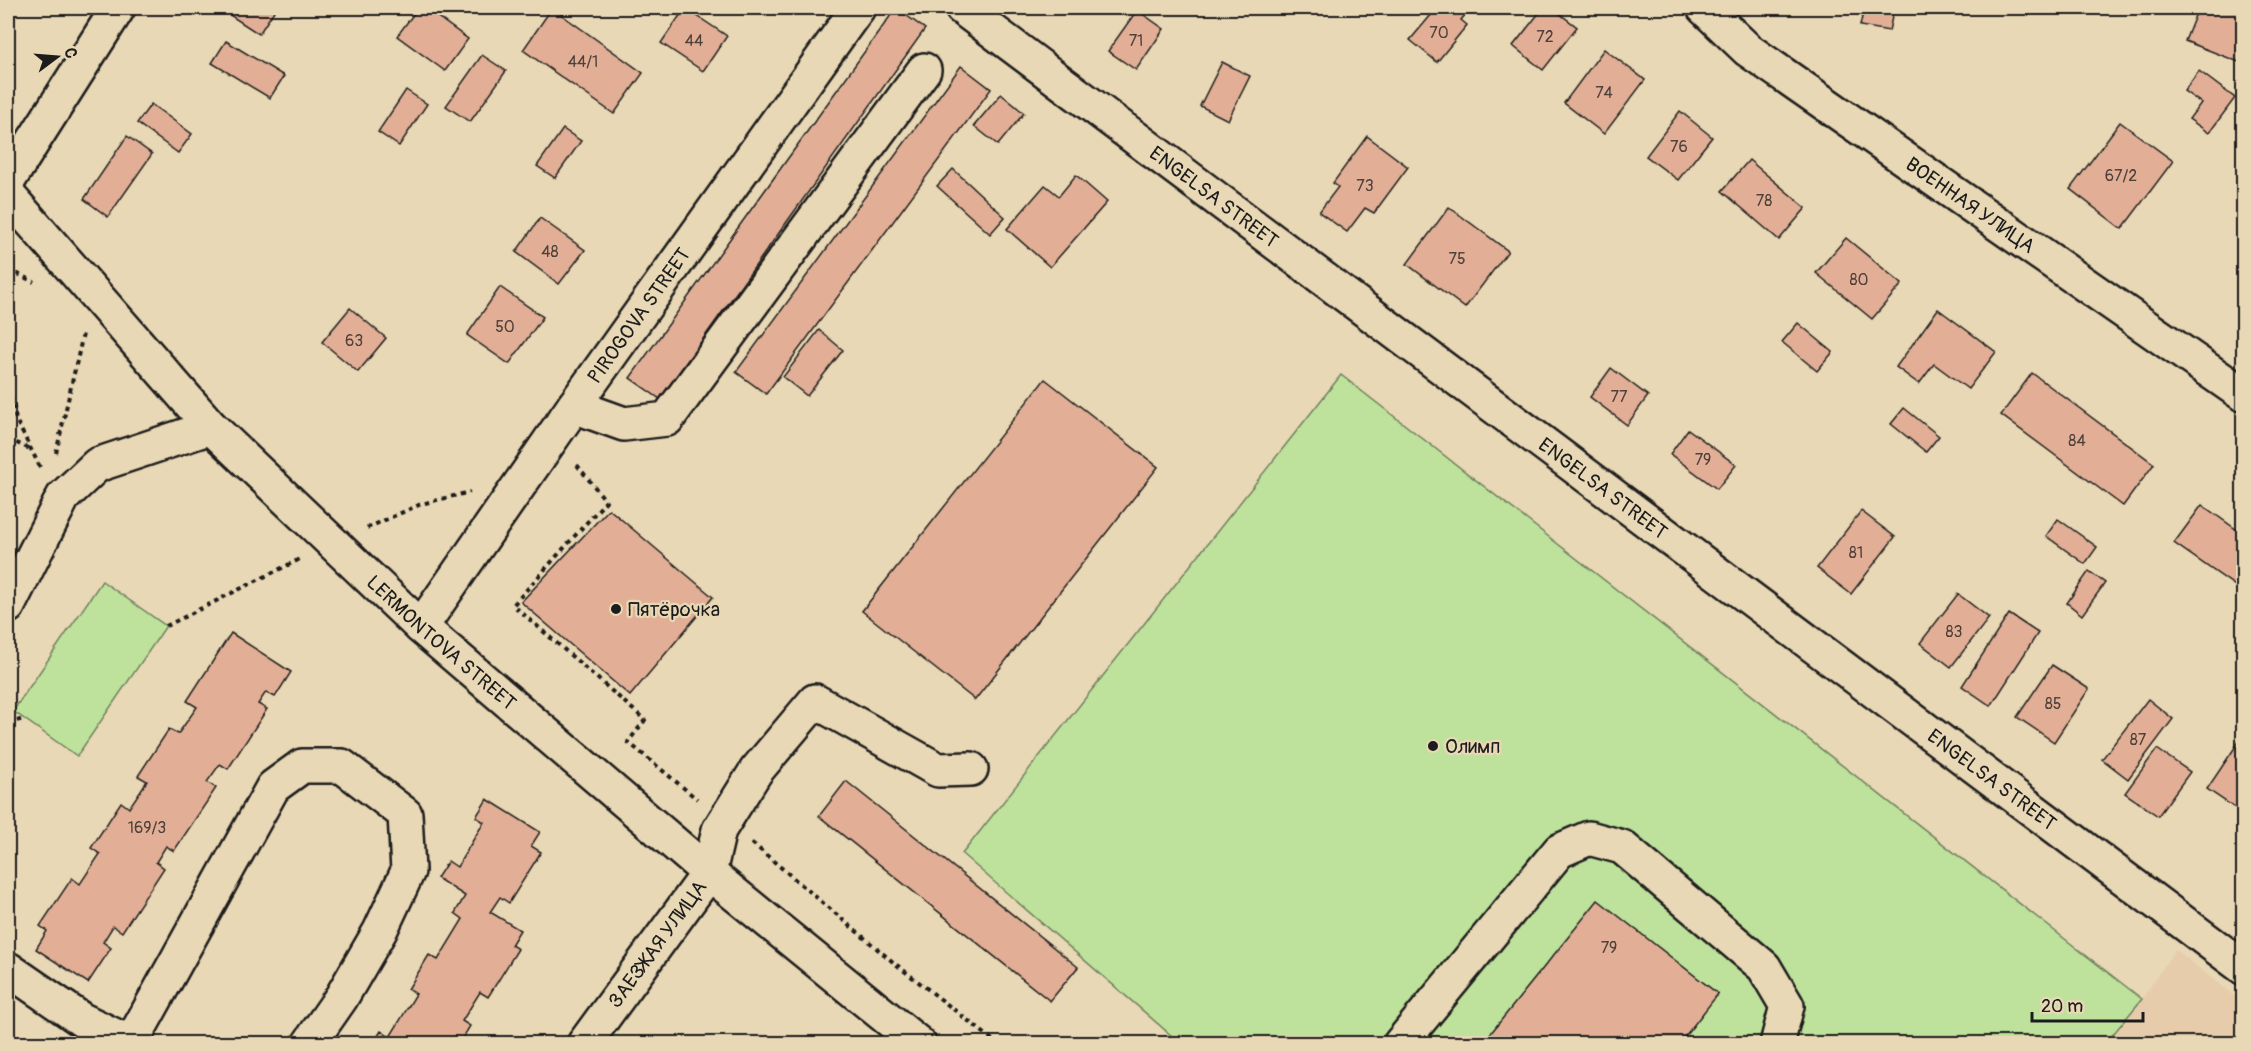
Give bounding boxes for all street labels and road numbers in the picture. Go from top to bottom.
street label: ENGELSA STREET [1144,141,1283,254]
street label: ВОЕННАЯ УЛИЦА [1901,152,2040,259]
street label: PIROGOVA STREET [582,243,696,389]
street label: ENGELSA STREET [1533,432,1672,545]
street label: LERMONTOVA STREET [361,570,521,716]
street label: ENGELSA STREET [1923,723,2061,836]
street label: ЗАЕЗЖАЯ УЛИЦА [603,876,712,1013]

